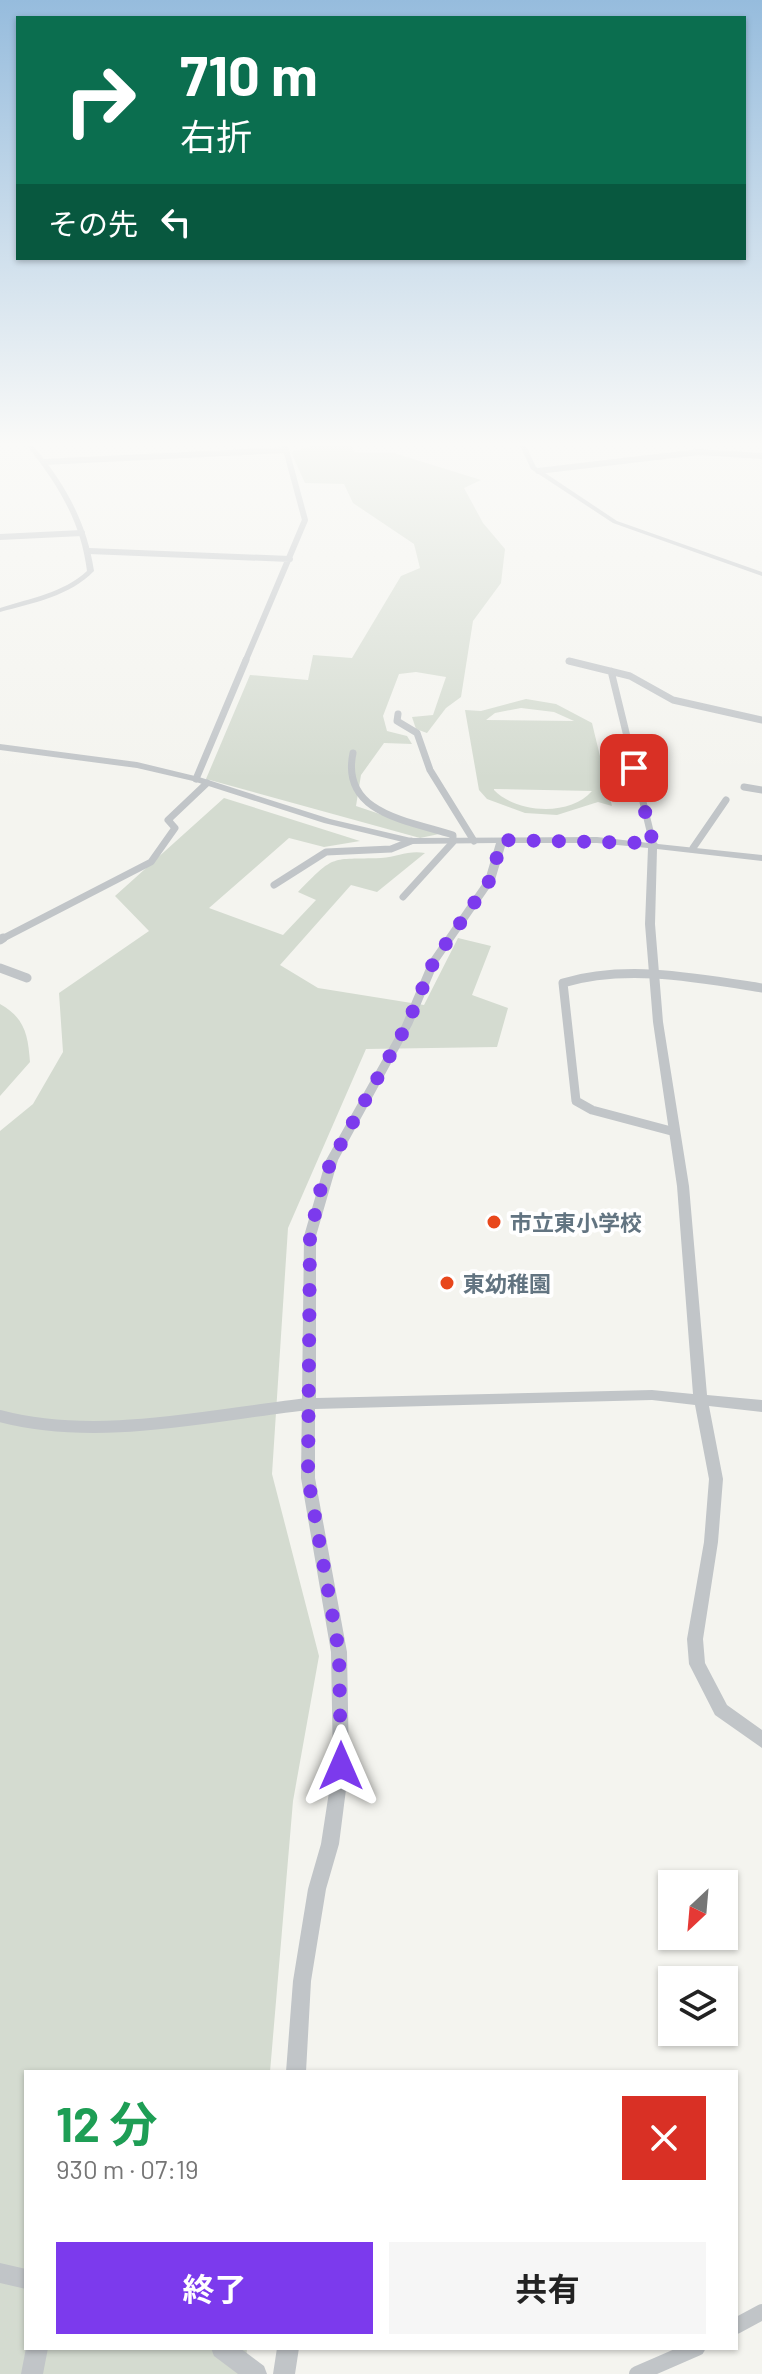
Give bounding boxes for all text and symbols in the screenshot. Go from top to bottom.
text: 710 m [180,40,318,107]
icon: right [48,48,152,152]
text: 右折 [180,114,252,157]
icon: left [154,200,198,244]
text: その先 [48,205,138,241]
pin [600,734,668,802]
icon: arrive [612,746,656,790]
place label: 市立東小学校 [510,1209,642,1235]
marker: 市立東小学校 [485,1213,503,1231]
place label: 東幼稚園 [463,1270,551,1296]
marker: 東幼稚園 [438,1274,456,1292]
position arrow [299,1724,383,1808]
north arrow [658,1870,738,1950]
map controls [658,1870,738,2046]
button: layers [658,1966,738,2046]
text: 12 分 [56,2094,157,2152]
button: close [622,2096,706,2180]
text: 930 m · 07:19 [56,2153,199,2184]
button: 終了 [56,2242,373,2334]
button: 共有 [389,2242,706,2334]

